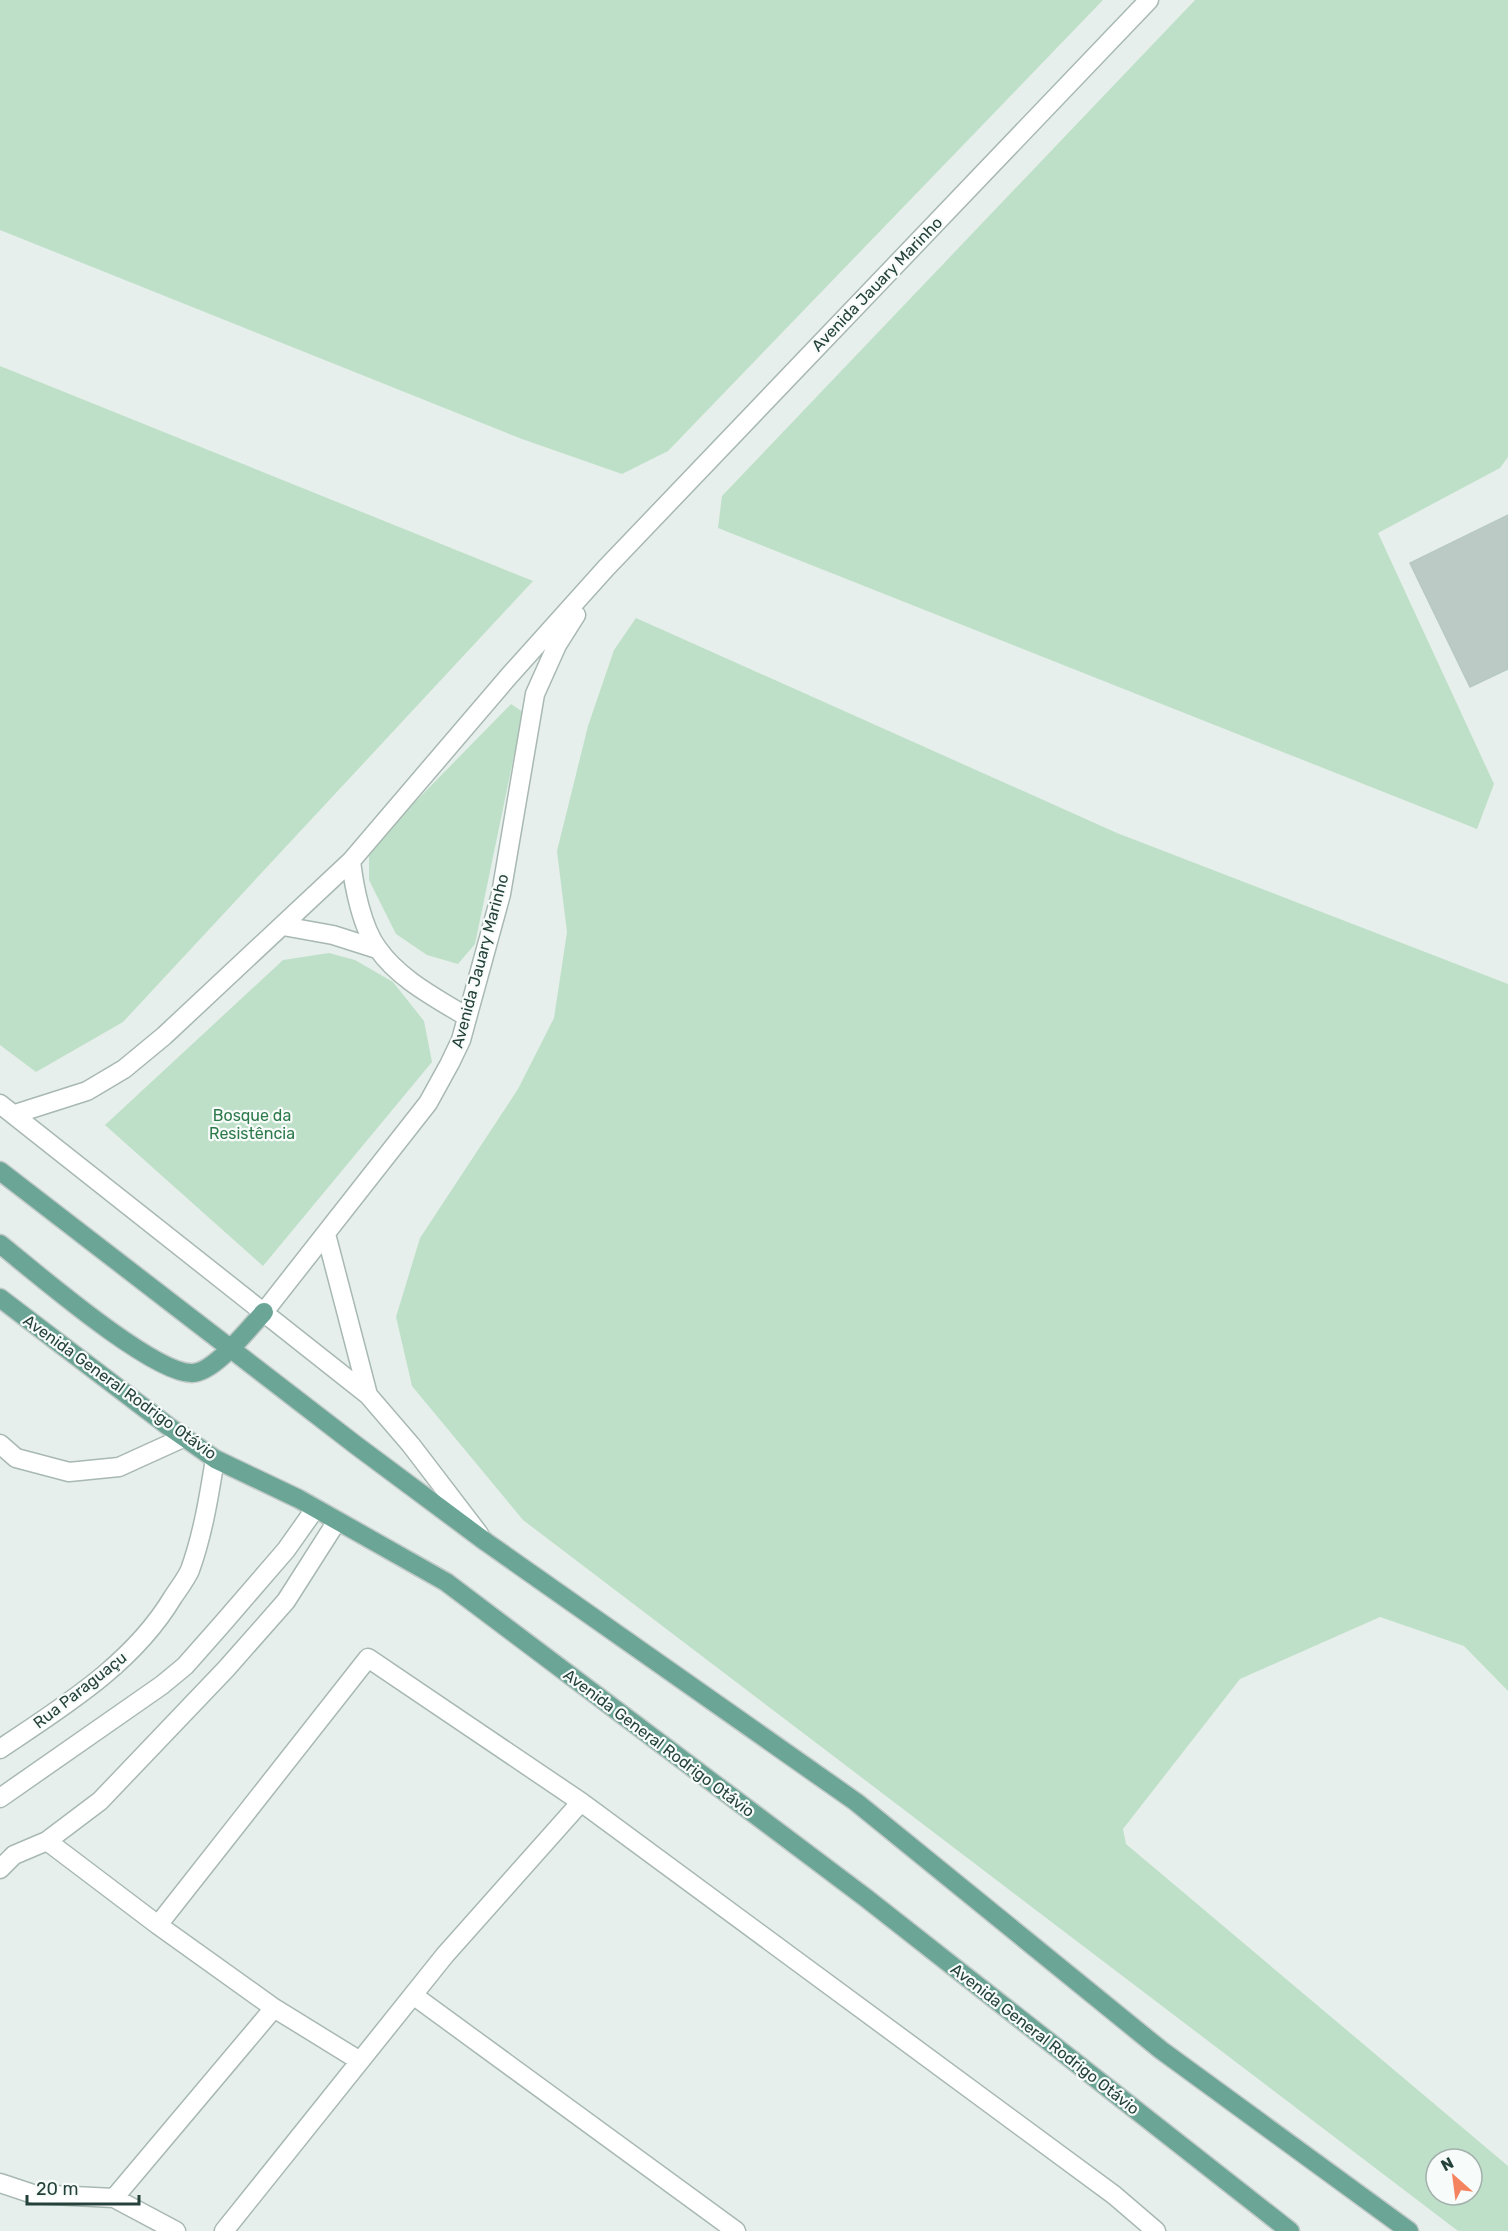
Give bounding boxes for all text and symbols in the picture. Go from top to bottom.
street label: Avenida Jauary Marinho [808,213,946,355]
street label: Avenida Jauary Marinho [448,872,512,1050]
park label: Bosque da Resistência [209,1106,295,1143]
street label: Avenida General Rodrigo Otávio [20,1311,220,1463]
street label: Rua Paraguaçu [30,1648,130,1732]
street label: Avenida General Rodrigo Otávio [560,1665,758,1821]
street label: Avenida General Rodrigo Otávio [947,1959,1143,2119]
north arrow [1424,2147,1484,2207]
text: N [1438,2153,1457,2175]
scale bar [27,2168,140,2206]
text: 20 m [36,2178,78,2200]

